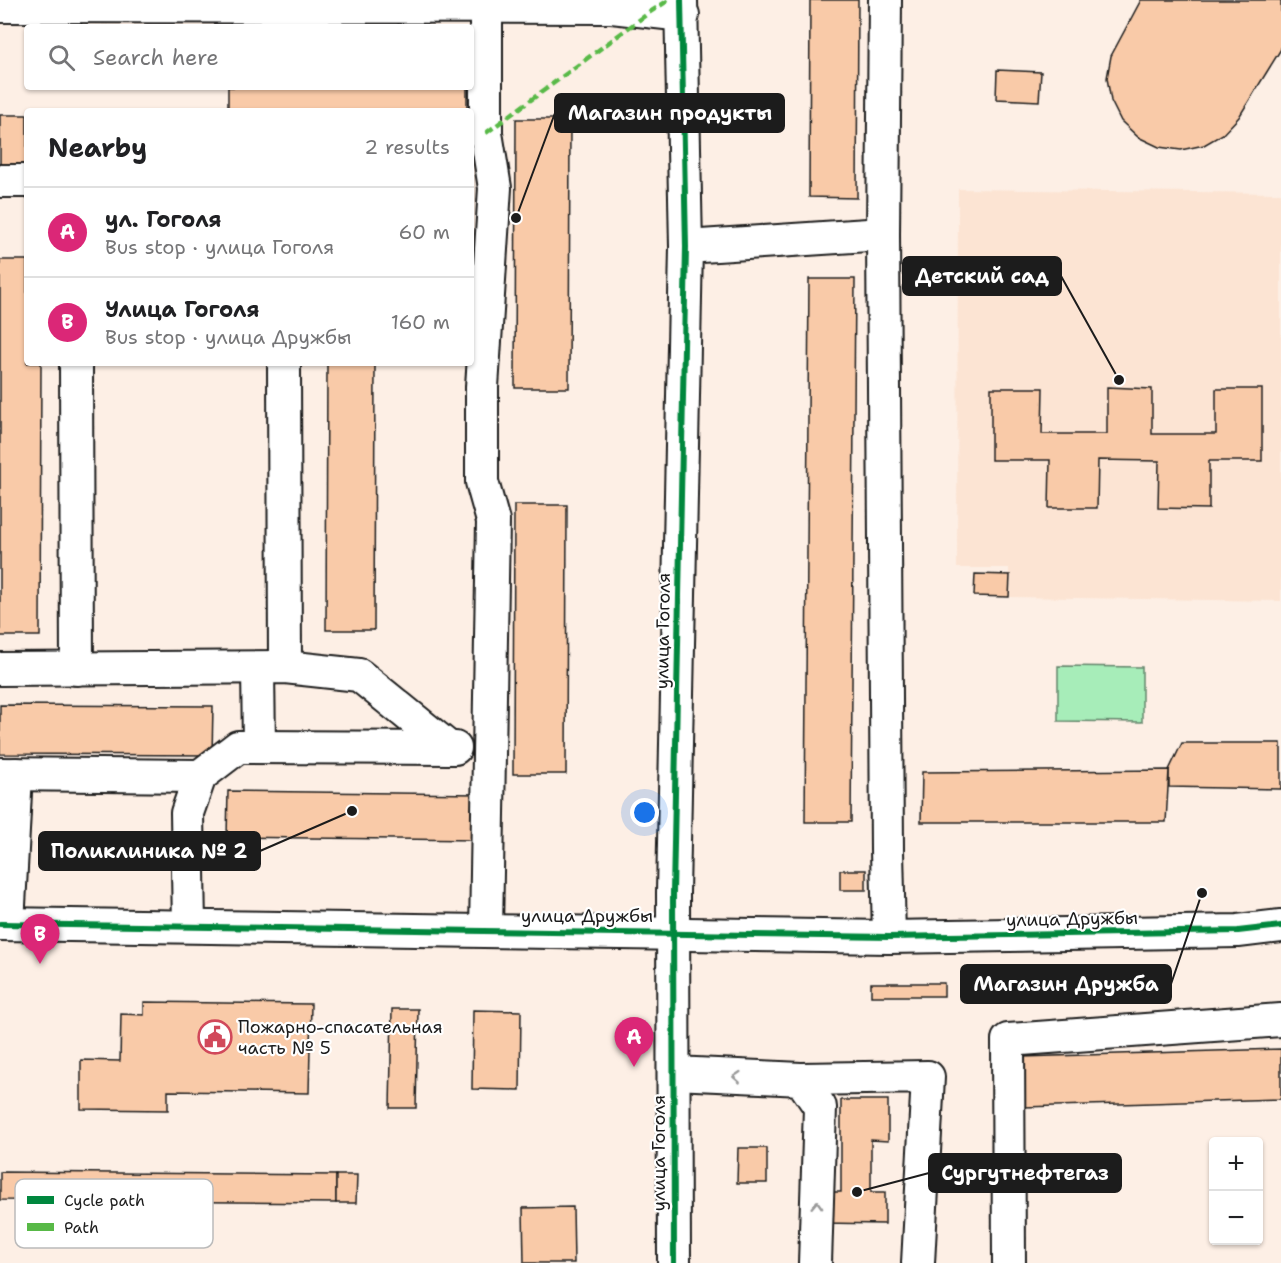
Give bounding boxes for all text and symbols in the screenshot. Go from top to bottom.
search box [24,24,474,90]
icon: search [45,41,78,74]
text: Search here [93,43,219,72]
callout: Магазин продукты [555,94,784,132]
text: Магазин продукты [568,100,772,126]
text: Nearby [48,130,147,165]
text: 2 results [364,134,450,160]
text: ул. Гоголя [105,205,222,234]
text: A [60,219,75,245]
text: 60 m [398,219,450,245]
text: Bus stop · улица Гоголя [105,234,334,260]
callout: Детский сад [903,257,1061,295]
text: Детский сад [915,263,1049,289]
text: Улица Гоголя [105,295,259,324]
text: B [61,309,74,335]
text: 160 m [391,309,450,335]
text: Bus stop · улица Дружбы [105,324,352,350]
street label: улица Гоголя [650,573,676,689]
your location [630,798,659,827]
callout: Поликлиника № 2 [39,832,260,870]
text: Поликлиника № 2 [51,838,247,864]
street label: улица Дружбы [521,904,653,928]
street label: улица Дружбы [1006,906,1138,932]
pin: B [20,914,60,964]
callout: Магазин Дружба [961,965,1171,1003]
text: Магазин Дружба [973,971,1159,997]
place label: Пожарно-спасательная часть № 5 [238,1015,443,1060]
pin: A [614,1018,654,1067]
public building icon: Пожарно-спасательная часть № 5 [197,1019,233,1055]
one-way arrow [733,1071,742,1084]
street label: улица Гоголя [647,1095,671,1211]
map controls [1209,1137,1263,1245]
button: + [1209,1137,1263,1191]
callout: Сургутнефтегаз [929,1154,1121,1192]
text: Сургутнефтегаз [941,1160,1109,1186]
legend [15,1179,213,1248]
text: Cycle path [64,1190,145,1211]
button: − [1209,1191,1263,1245]
one-way arrow [811,1200,824,1209]
text: Path [64,1217,99,1238]

